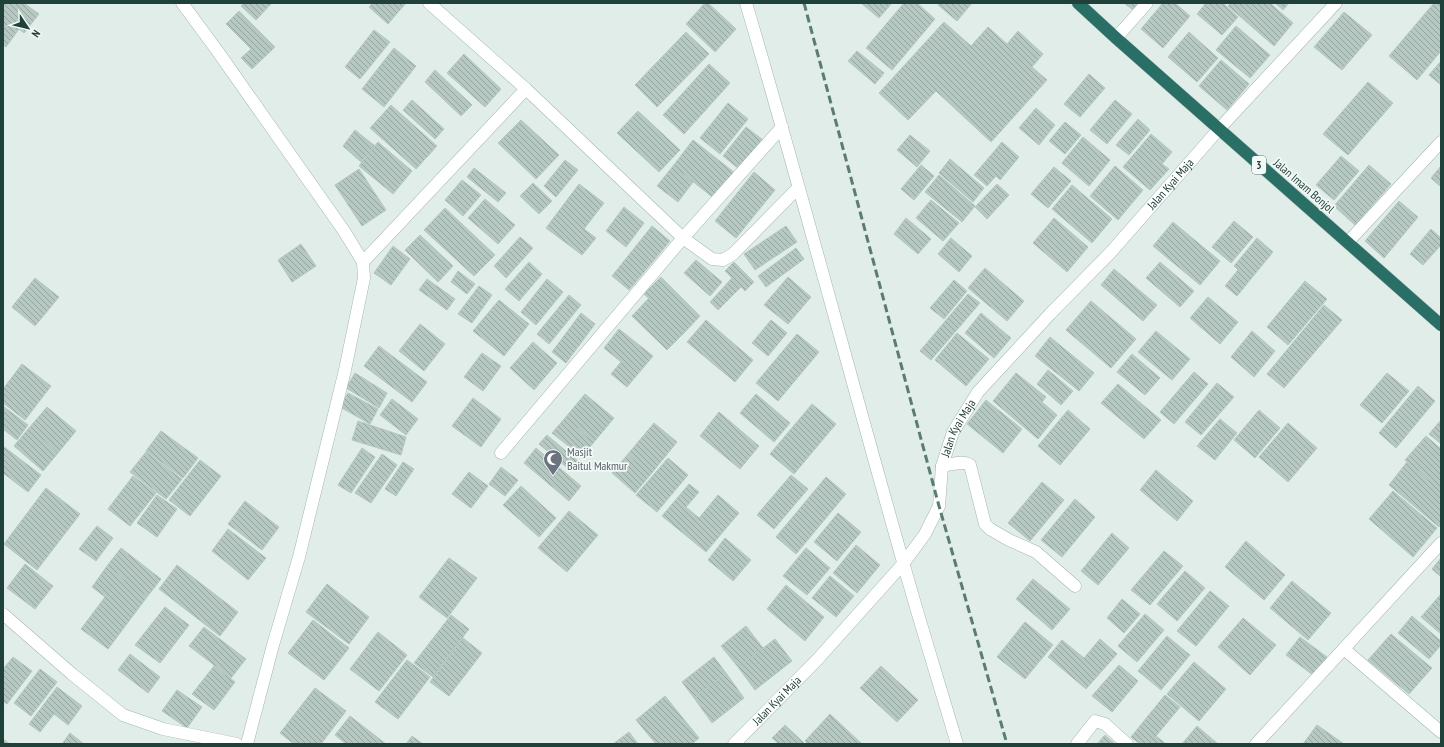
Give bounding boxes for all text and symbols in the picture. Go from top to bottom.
north arrow [8,8,48,48]
text: N [29,27,44,40]
street label: Jalan Kyai Maja [1143,155,1197,213]
street label: Jalan Imam Bonjol [1270,155,1338,216]
road number: 3 [1252,156,1266,174]
street label: Jalan Kyai Maja [937,396,979,460]
place label: Masjit Baitul Makmur [567,444,628,473]
mosque icon: Masjit Baitul Makmur [542,448,564,476]
street label: Jalan Kyai Maja [748,672,804,729]

